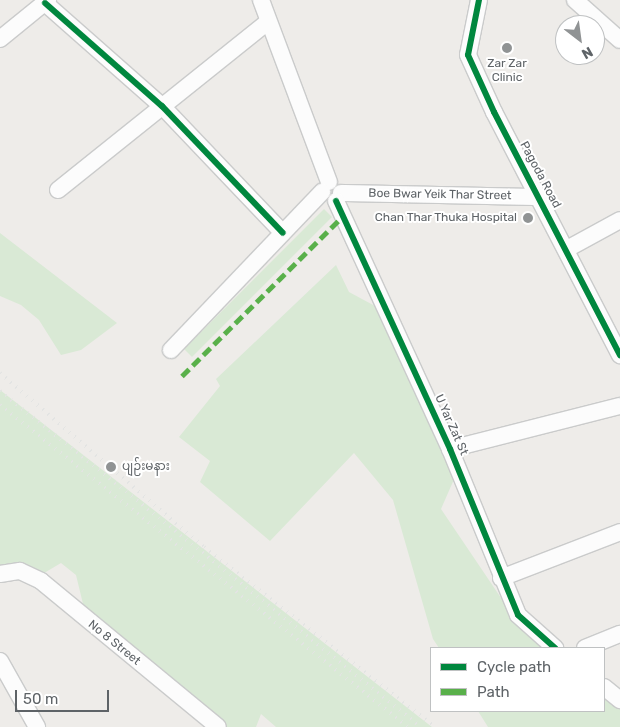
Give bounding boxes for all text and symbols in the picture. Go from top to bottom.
north arrow [555,15,605,65]
marker: Zar Zar Clinic [500,41,514,55]
text: N [579,43,596,62]
place label: Zar Zar Clinic [487,57,527,85]
street label: Pagoda Road [516,139,564,211]
street label: Boe Bwar Yeik Thar Street [368,187,512,203]
place label: Chan Thar Thuka Hospital [374,211,517,225]
marker: Chan Thar Thuka Hospital [521,211,535,225]
street label: U Yar Zat St [431,392,471,458]
marker: ပျဉ်းမနား [104,460,118,474]
place label: ပျဉ်းမနား [122,460,170,474]
street label: No 8 Street [85,617,143,669]
legend [430,647,605,712]
text: Cycle path [477,658,551,676]
scale bar [18,680,111,712]
text: Path [477,683,510,701]
text: 50 m [23,690,58,708]

